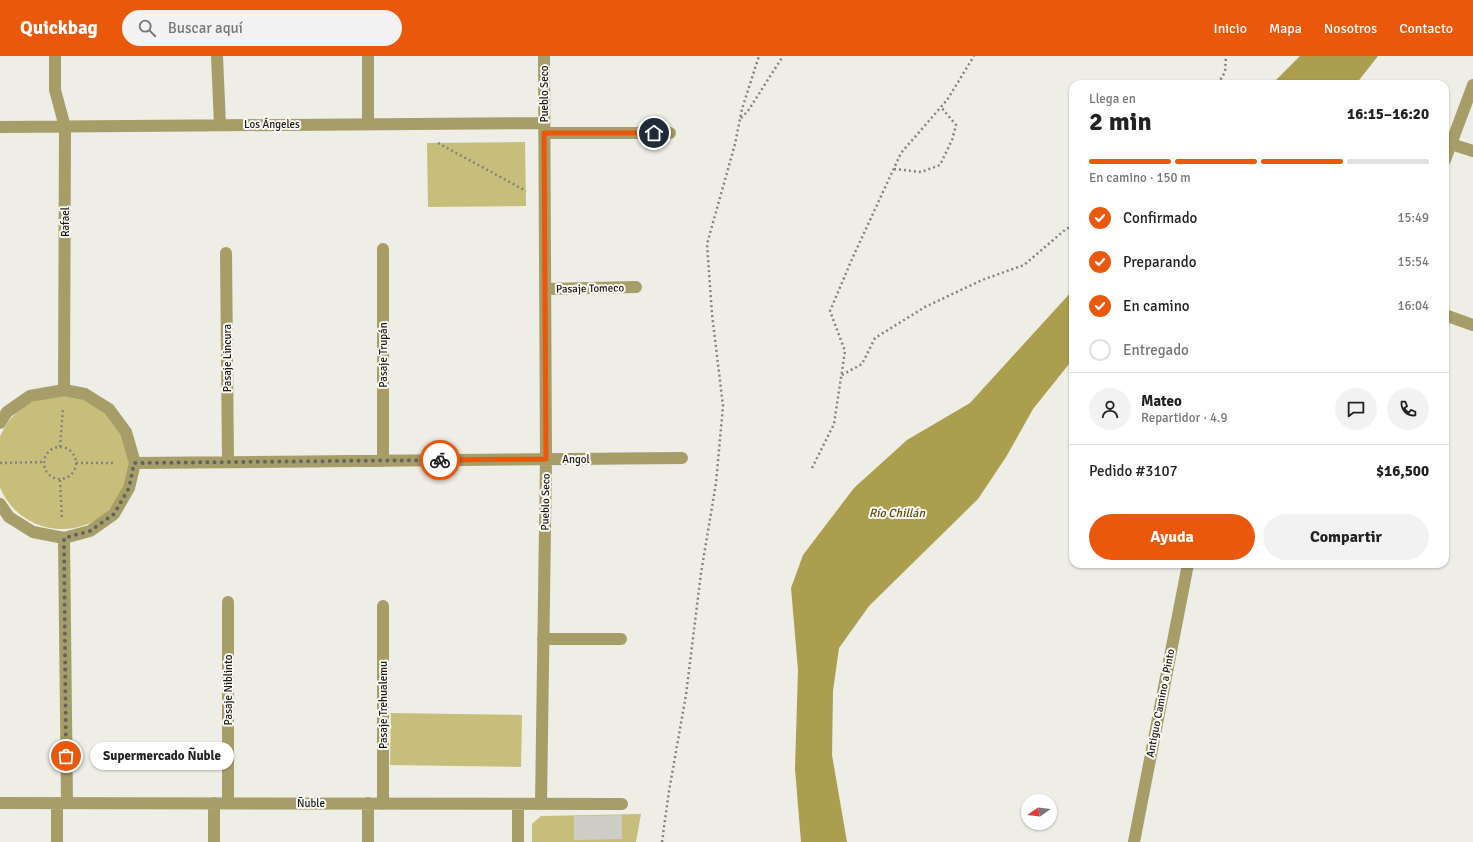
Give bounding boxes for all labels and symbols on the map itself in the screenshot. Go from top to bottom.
street label: Pueblo Seco [538,65,551,123]
pin [637,116,671,150]
street label: Los Ángeles [244,117,300,131]
street label: Rafael [59,207,72,237]
street label: Pasaje Tomeco [556,281,625,296]
street label: Pasaje Trupán [377,322,390,388]
street label: Pasaje Lincura [221,323,234,392]
courier [420,440,460,480]
street label: Angol [562,453,590,466]
street label: Pueblo Seco [539,473,553,531]
water label: Río Chillán [869,506,925,521]
street label: Antiguo Camino a Pinto [1144,647,1177,758]
street label: Pasaje Niblinto [222,654,235,725]
street label: Pasaje Trehualemu [377,661,390,749]
pin [49,739,83,773]
callout: Supermercado Ñuble [90,742,234,770]
north arrow [1021,794,1057,830]
street label: Ñuble [297,797,325,810]

